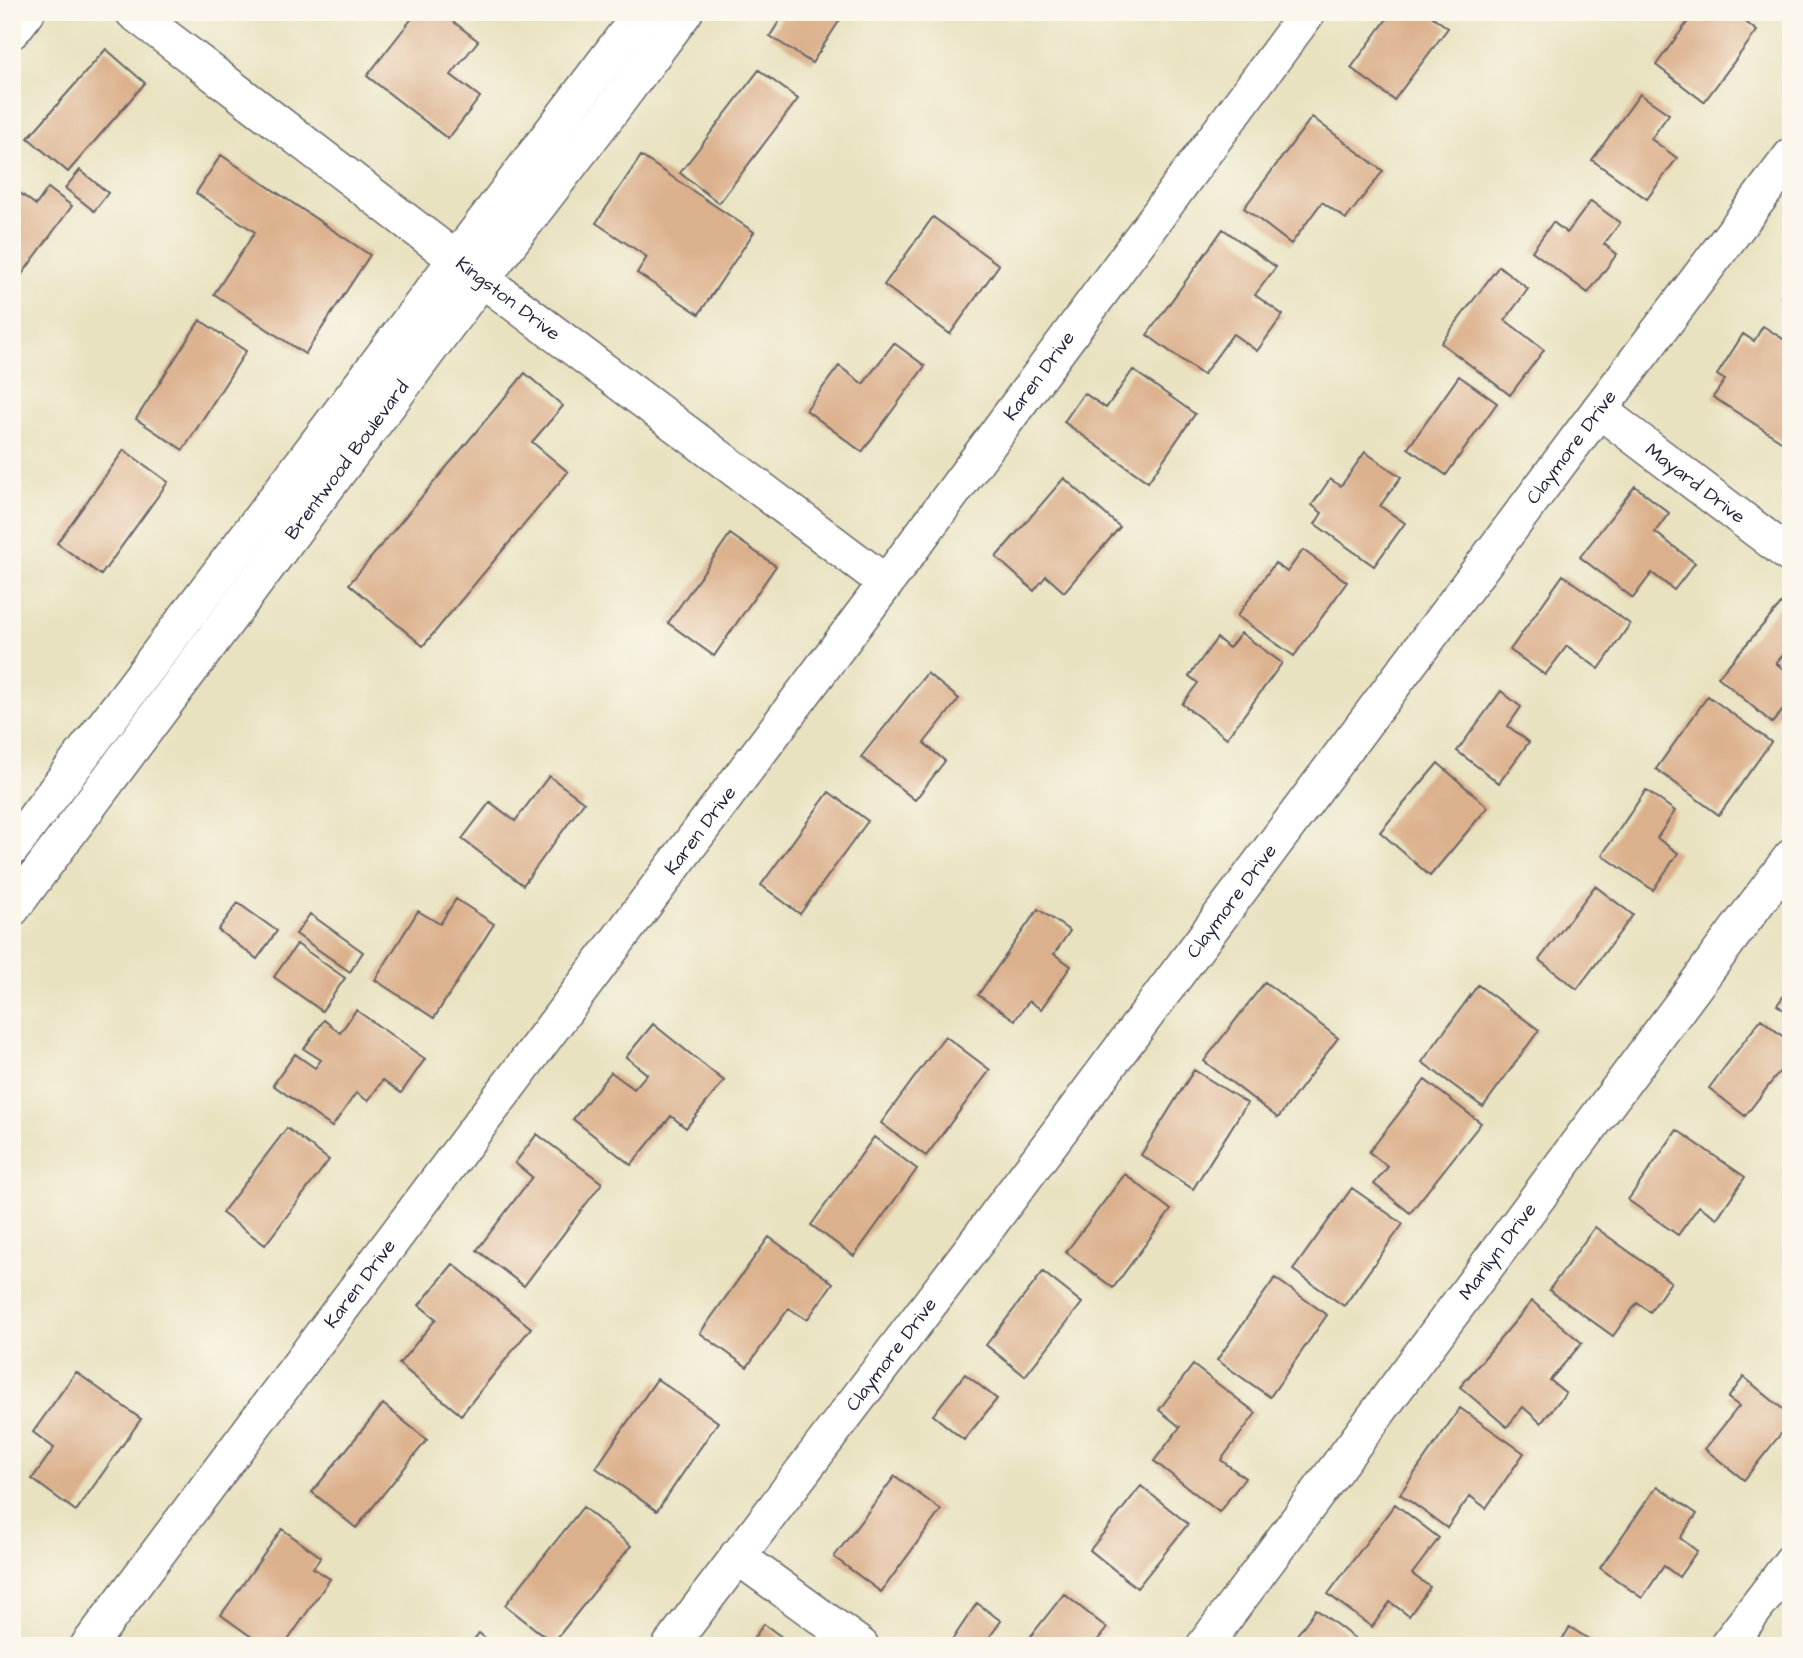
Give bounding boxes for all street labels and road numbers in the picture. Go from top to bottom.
street label: Kingston Drive [450,250,566,347]
street label: Karen Drive [997,325,1081,426]
street label: Brentwood Boulevard [278,375,415,545]
street label: Claymore Drive [1520,384,1623,510]
street label: Mayard Drive [1640,436,1751,530]
street label: Karen Drive [658,780,743,880]
street label: Claymore Drive [1180,838,1283,964]
street label: Marilyn Drive [1452,1197,1543,1306]
street label: Karen Drive [318,1234,402,1334]
street label: Claymore Drive [839,1292,943,1417]

